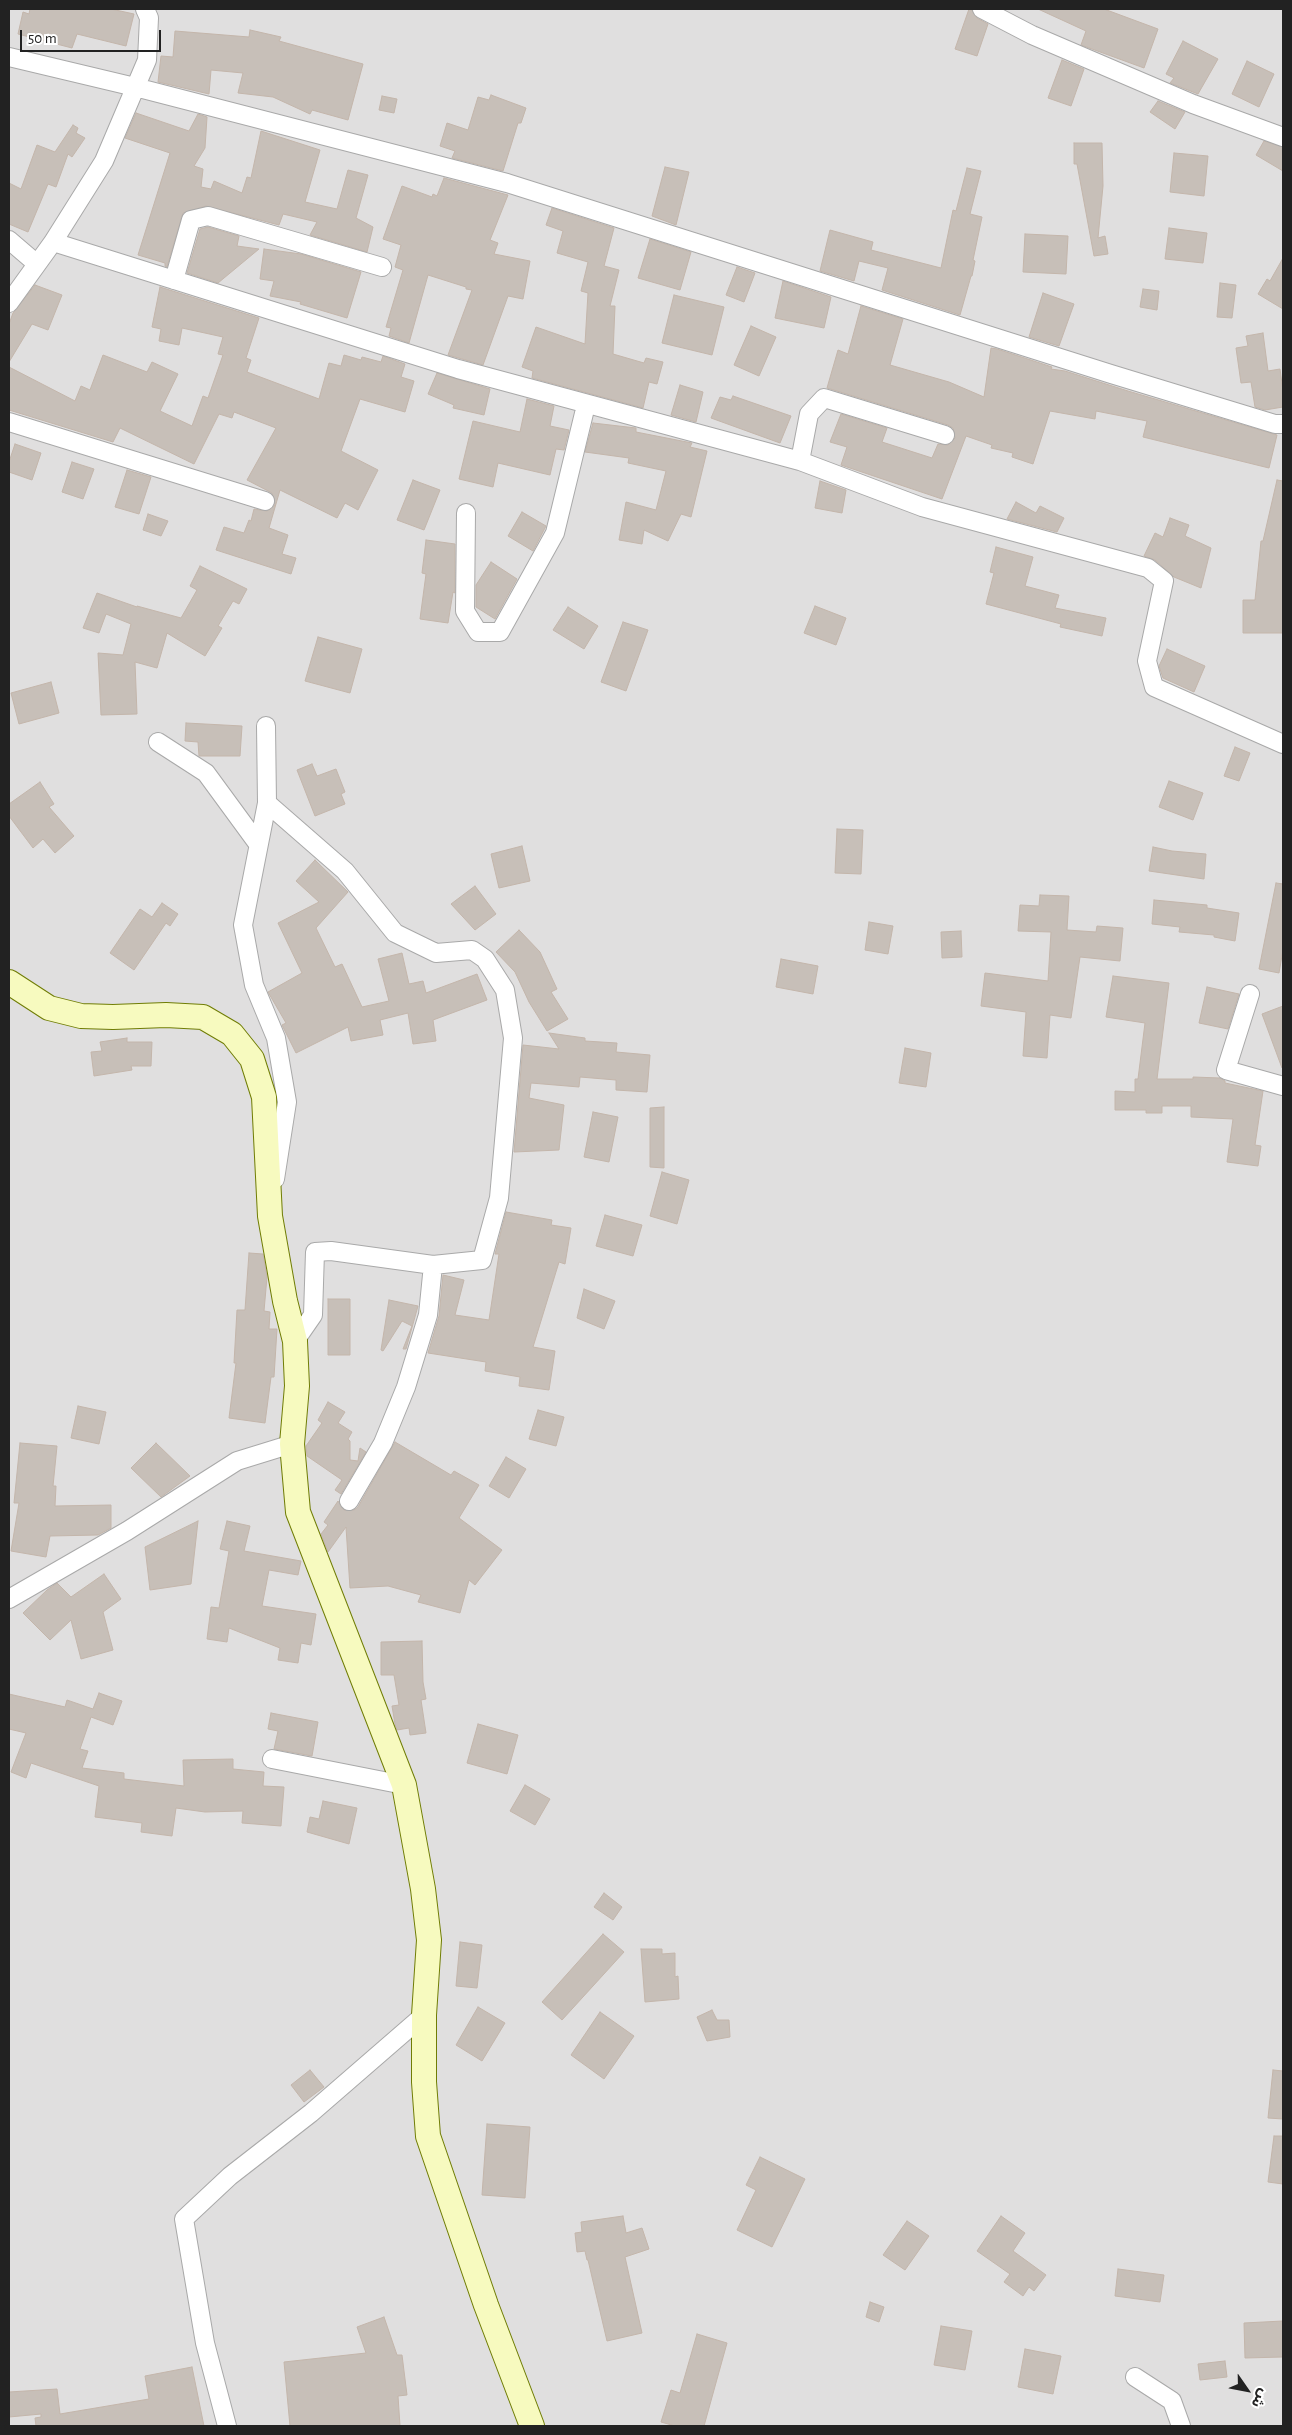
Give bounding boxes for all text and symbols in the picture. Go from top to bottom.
scale bar [22,20,164,52]
text: 50 m [28,31,57,46]
north arrow [1222,2365,1272,2415]
text: ش [1248,2386,1271,2410]

